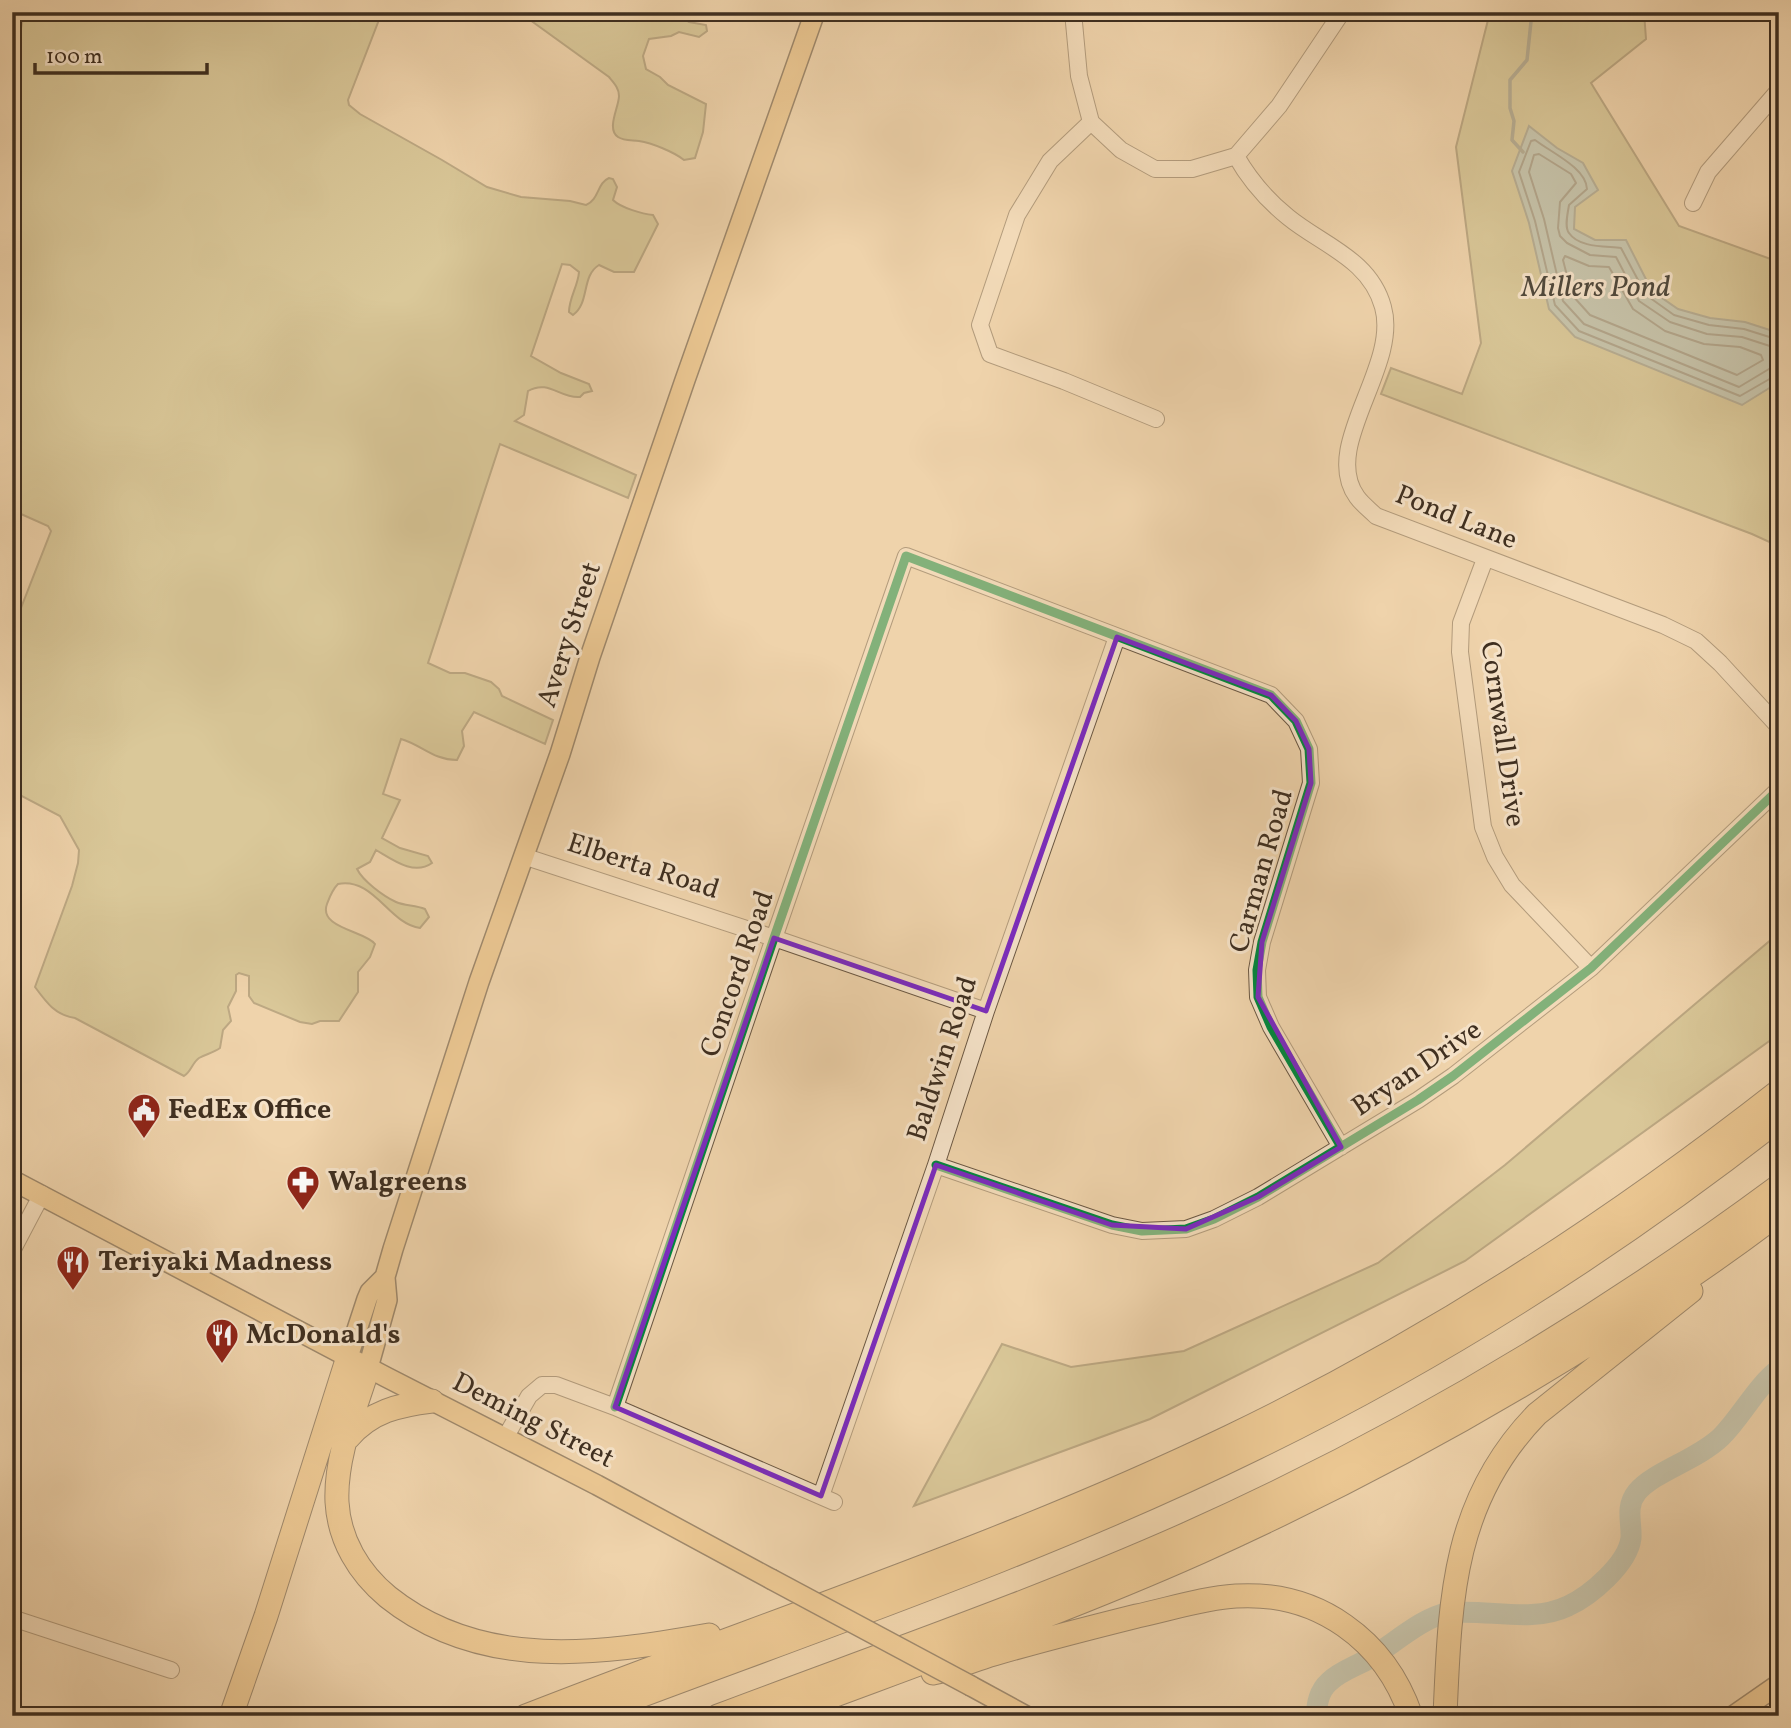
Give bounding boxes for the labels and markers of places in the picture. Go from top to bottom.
public building icon: FedEx Office [125,1091,163,1140]
place label: FedEx Office [168,1091,331,1130]
pharmacy icon: Walgreens [284,1163,322,1212]
place label: Walgreens [328,1163,467,1202]
restaurant icon: Teriyaki Madness [54,1243,92,1292]
place label: Teriyaki Madness [98,1243,332,1282]
restaurant icon: McDonald's [203,1316,241,1365]
place label: McDonald's [246,1316,401,1355]

